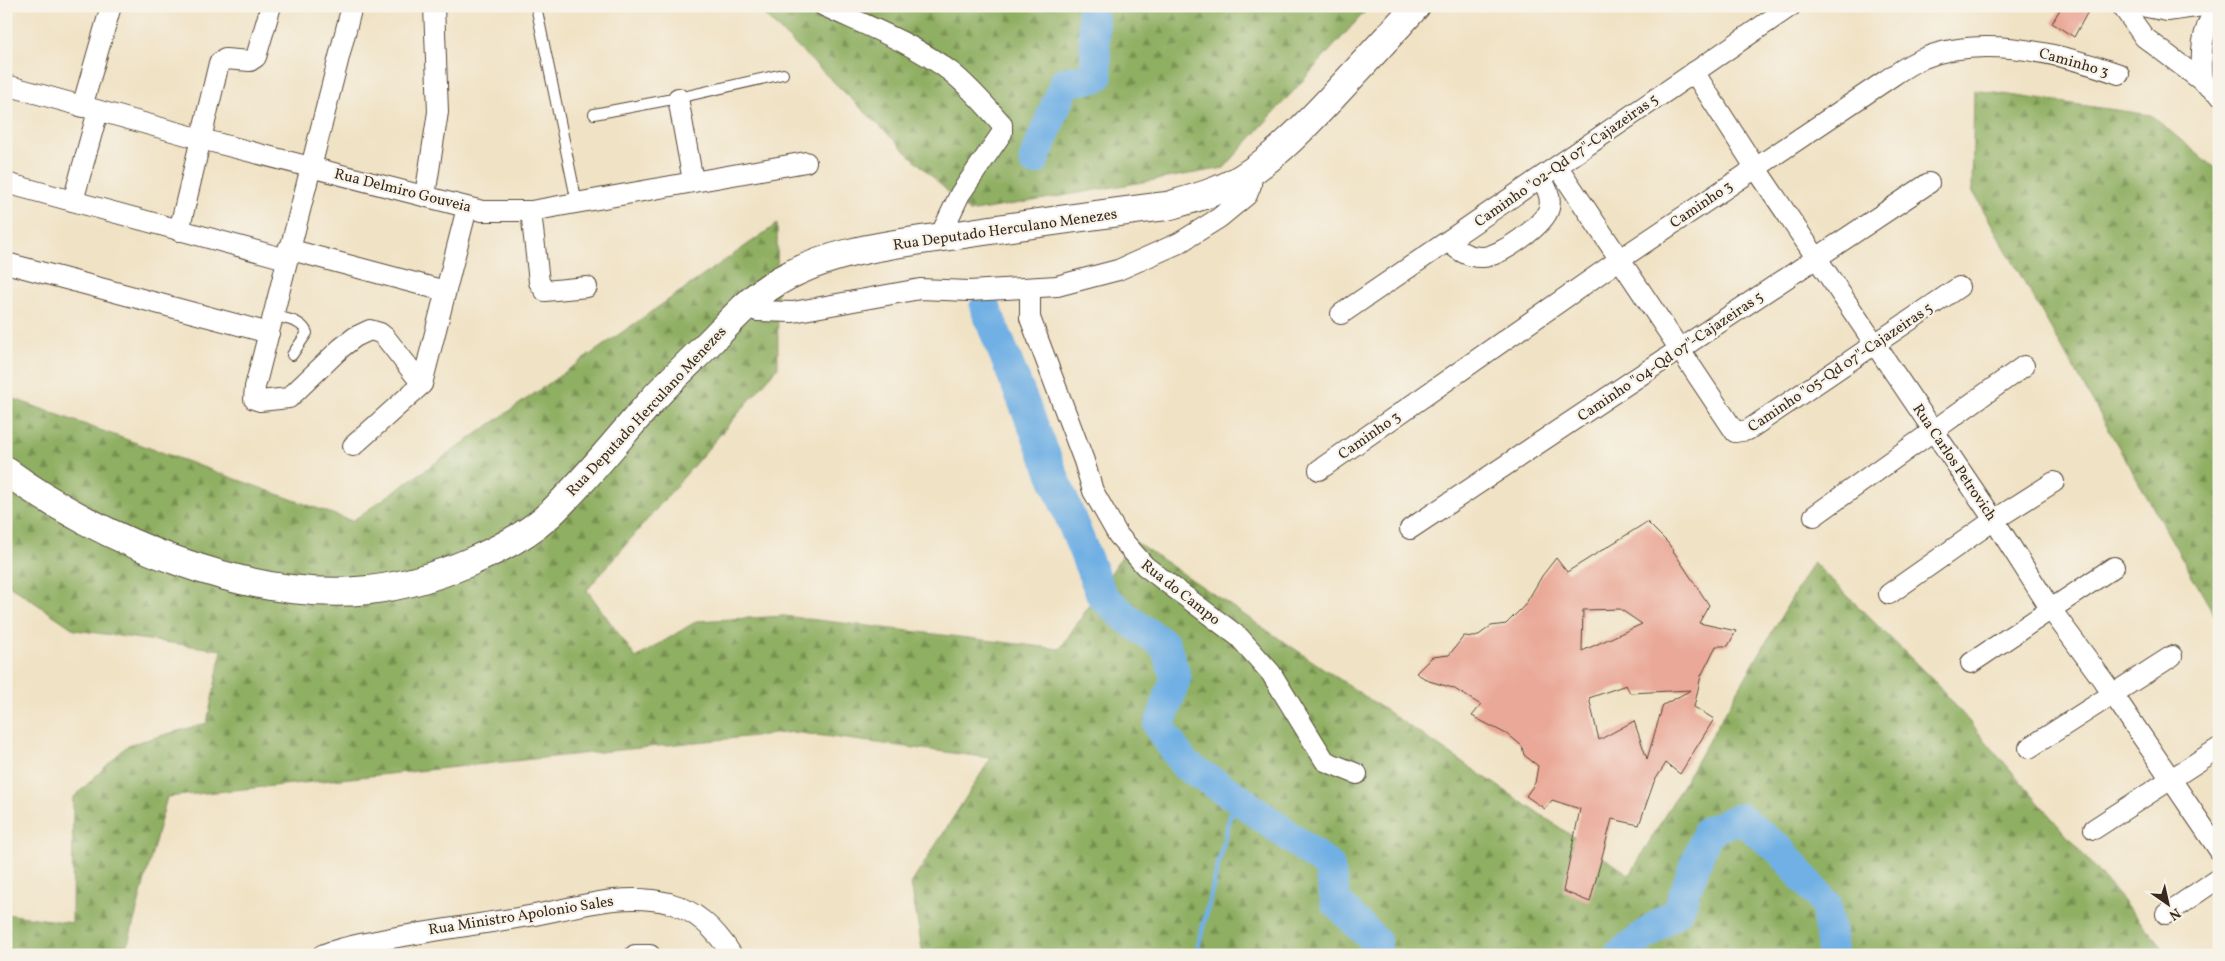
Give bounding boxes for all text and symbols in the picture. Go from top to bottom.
street label: Caminho 3 [2036,43,2111,83]
street label: Caminho "02-Qd 07"-Cajazeiras 5 [1471,90,1663,233]
street label: Rua Delmiro Gouveia [332,164,473,219]
street label: Caminho 3 [1666,177,1737,234]
street label: Rua Deputado Herculano Menezes [892,204,1119,257]
street label: Caminho "04-Qd 07"-Cajazeiras 5 [1574,287,1768,427]
street label: Caminho "05-Qd 07"-Cajazeiras 5 [1744,298,1937,438]
street label: Rua Deputado Herculano Menezes [562,322,732,502]
street label: Rua Carlos Petrovich [1907,400,2001,526]
street label: Caminho 3 [1334,407,1405,465]
street label: Rua do Campo [1136,555,1224,631]
north arrow [2142,878,2192,928]
street label: Rua Ministro Apolonio Sales [427,891,615,941]
text: N [2165,903,2184,924]

